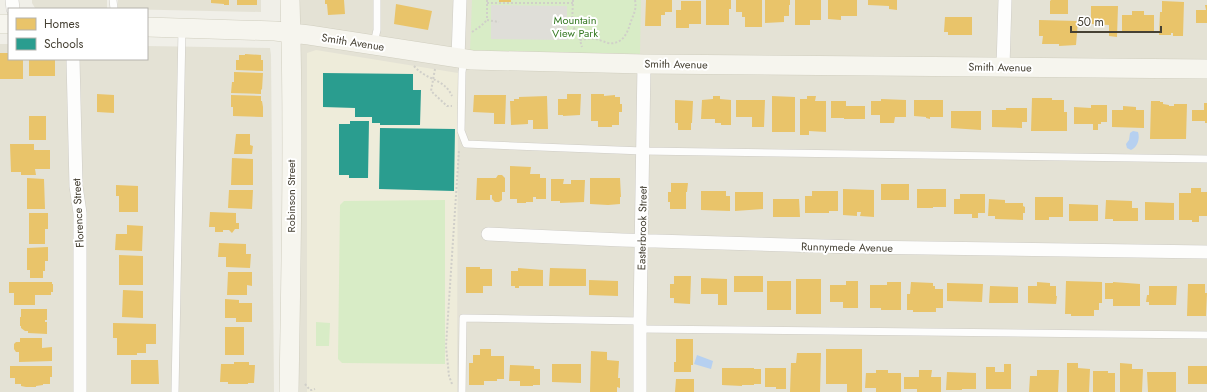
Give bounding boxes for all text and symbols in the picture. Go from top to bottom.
legend [8,8,148,60]
scale bar [1071,8,1161,34]
park label: Mountain View Park [552,12,598,41]
text: 50 m [1077,13,1104,31]
text: Homes [44,15,80,33]
street label: Smith Avenue [320,29,386,55]
text: Schools [44,35,83,53]
street label: Smith Avenue [644,55,708,73]
street label: Smith Avenue [968,58,1032,76]
street label: Robinson Street [283,159,299,232]
street label: Florence Street [68,177,88,248]
street label: Easterbrook Street [633,185,651,270]
street label: Runnymede Avenue [801,238,893,256]

